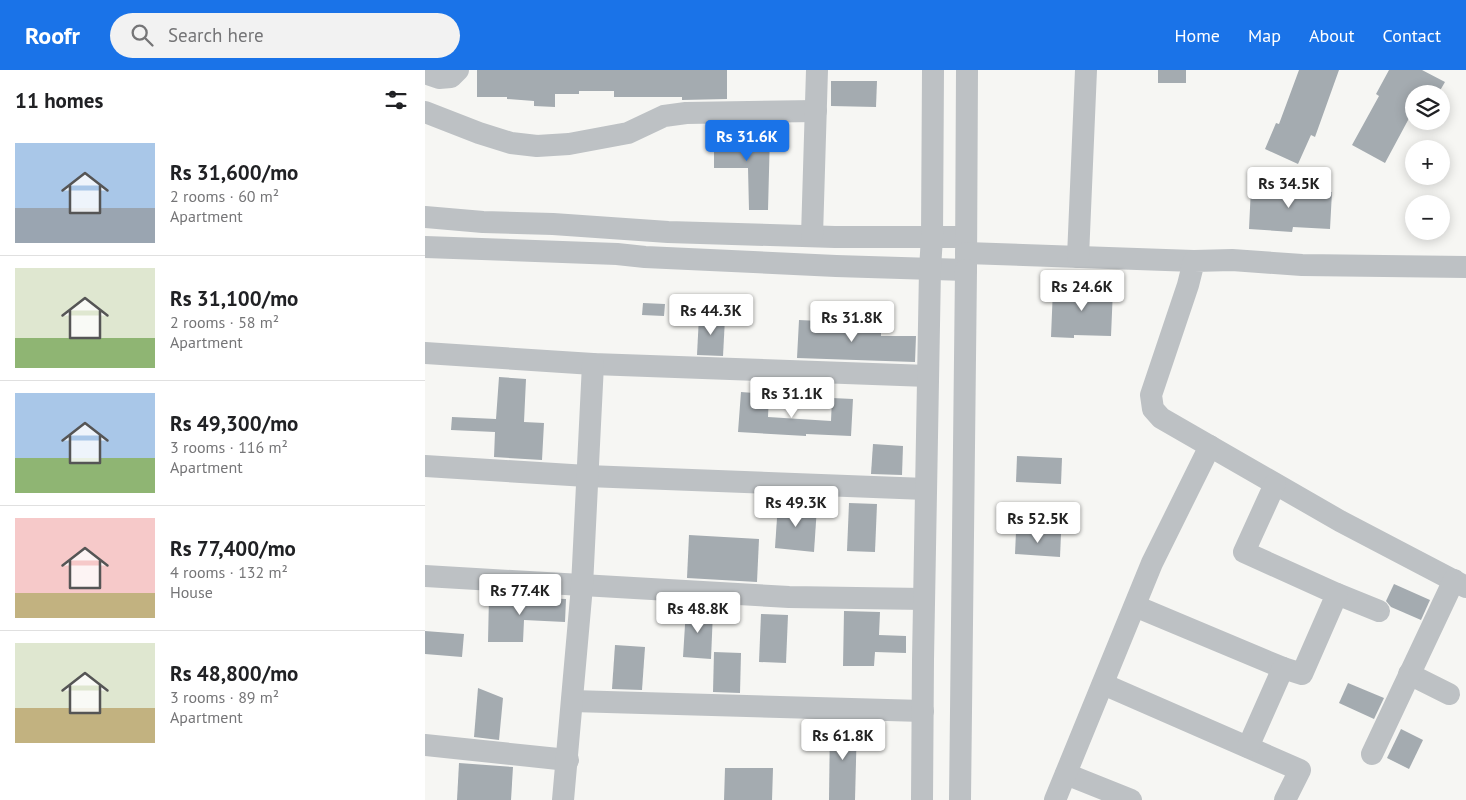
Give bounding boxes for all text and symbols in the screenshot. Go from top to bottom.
search box [110,13,460,58]
text: Roofr [25,20,80,51]
icon: search [128,21,156,49]
text: Search here [168,23,264,47]
text: Home [1174,24,1220,47]
text: Map [1248,24,1281,47]
text: About [1309,24,1355,47]
text: Contact [1383,24,1441,47]
map controls [1405,85,1450,240]
button: layers [1405,85,1450,130]
icon: filters [382,86,410,114]
text: 11 homes [15,87,103,114]
pin: Rs 31.6K [695,119,799,162]
text: Rs 31.6K [716,126,778,146]
button: + [1405,140,1450,185]
text: Rs 31,600/mo [170,159,298,186]
icon: home [55,163,115,223]
pin: Rs 34.5K [1237,166,1341,209]
text: Rs 34.5K [1258,173,1320,193]
text: 2 rooms · 60 m² [170,186,279,206]
button: − [1405,195,1450,240]
text: Apartment [170,206,243,226]
pin: Rs 24.6K [1030,270,1134,312]
text: Rs 24.6K [1051,276,1113,296]
text: Rs 31,100/mo [170,285,298,312]
icon: home [55,288,115,348]
pin: Rs 44.3K [659,294,763,336]
text: Rs 44.3K [680,300,742,320]
pin: Rs 31.8K [800,300,904,343]
text: Rs 31.8K [821,307,883,327]
text: 2 rooms · 58 m² [170,312,279,332]
text: Apartment [170,332,243,352]
pin: Rs 31.1K [740,376,844,419]
text: Rs 31.1K [761,383,823,403]
text: Rs 49,300/mo [170,410,298,437]
icon: home [55,413,115,473]
text: 3 rooms · 116 m² [170,437,288,457]
text: Apartment [170,457,243,477]
pin: Rs 49.3K [744,486,848,528]
text: Rs 49.3K [765,492,827,512]
pin: Rs 52.5K [986,502,1090,544]
text: Rs 52.5K [1007,508,1069,528]
text: Rs 77,400/mo [170,535,296,562]
icon: home [55,538,115,598]
text: 4 rooms · 132 m² [170,562,288,582]
pin: Rs 77.4K [468,574,572,616]
text: Rs 77.4K [490,580,550,600]
text: House [170,582,213,602]
pin: Rs 48.8K [646,592,750,634]
text: Rs 48.8K [667,598,729,618]
text: Rs 48,800/mo [170,660,298,687]
icon: home [55,663,115,723]
text: 3 rooms · 89 m² [170,687,279,707]
text: Apartment [170,707,243,727]
pin: Rs 61.8K [791,718,895,761]
text: Rs 61.8K [812,725,874,745]

